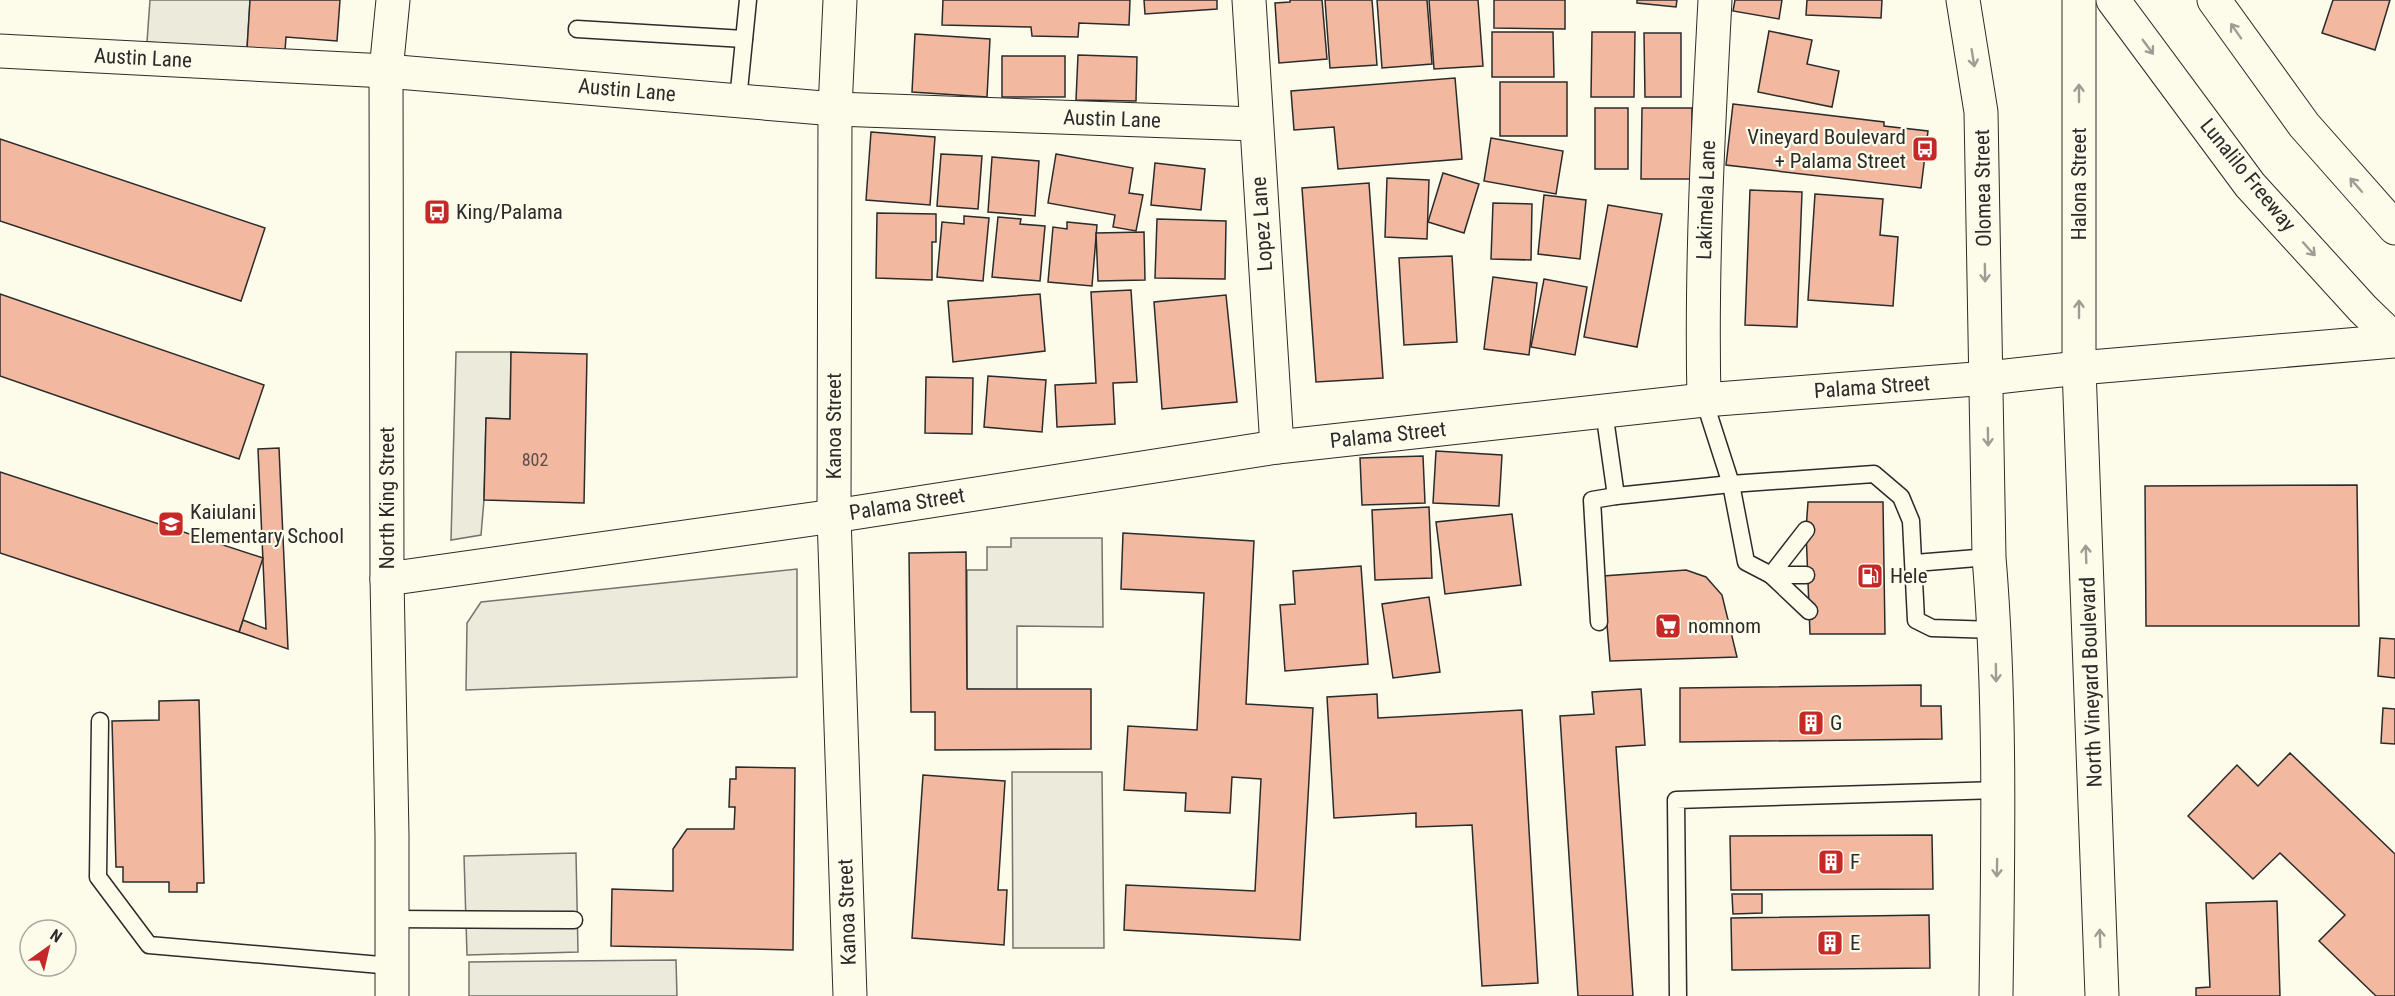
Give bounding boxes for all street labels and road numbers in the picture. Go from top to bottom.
street label: Austin Lane [94,43,193,73]
street label: Austin Lane [577,74,677,106]
street label: Austin Lane [1063,105,1161,133]
street label: Lunalilo Freeway [2195,114,2301,236]
street label: Halona Street [2067,128,2091,240]
street label: Olomea Street [1970,129,1996,247]
street label: Lakimela Lane [1692,140,1720,260]
street label: Lopez Lane [1247,176,1277,272]
street label: Palama Street [1813,371,1931,403]
street label: Kanoa Street [822,373,846,479]
street label: Palama Street [1329,417,1447,453]
street label: North King Street [375,427,399,569]
street label: Palama Street [848,483,966,525]
street label: North Vineyard Boulevard [2075,576,2107,788]
street label: Kanoa Street [833,858,861,966]

